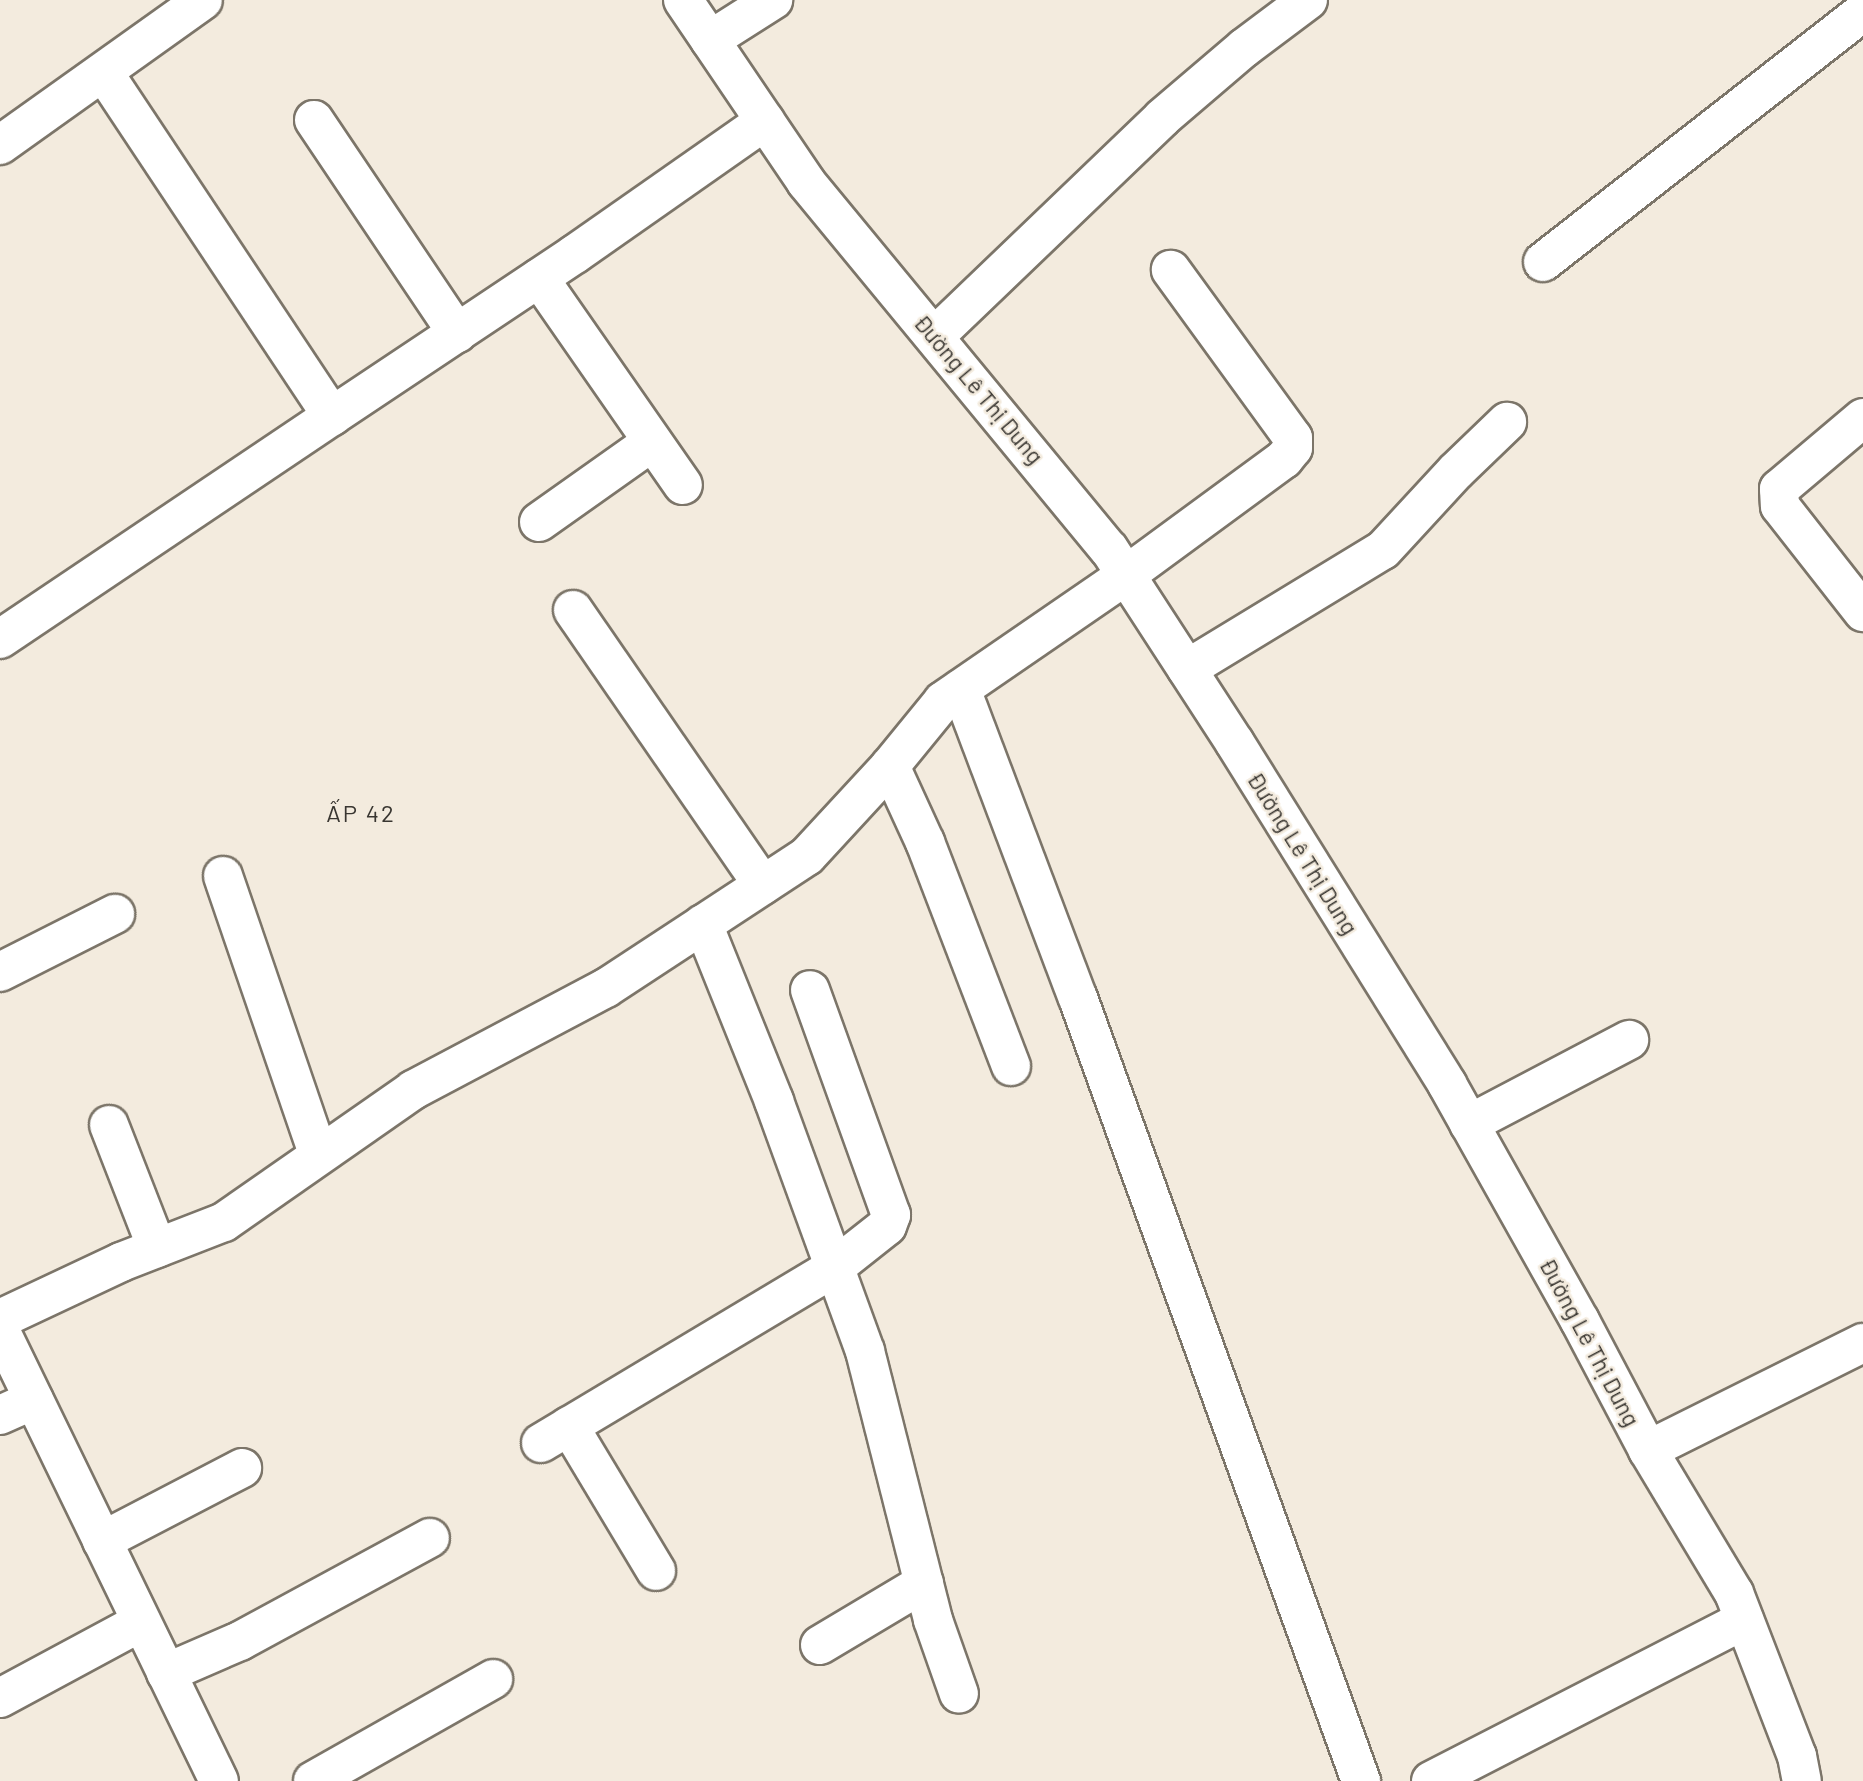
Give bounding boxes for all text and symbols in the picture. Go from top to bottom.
street label: Đường Lê Thị Dung [909,309,1049,469]
street label: Đường Lê Thị Dung [1242,767,1364,939]
district label: ẤP 42 [327,799,395,827]
street label: Đường Lê Thị Dung [1534,1253,1646,1431]

